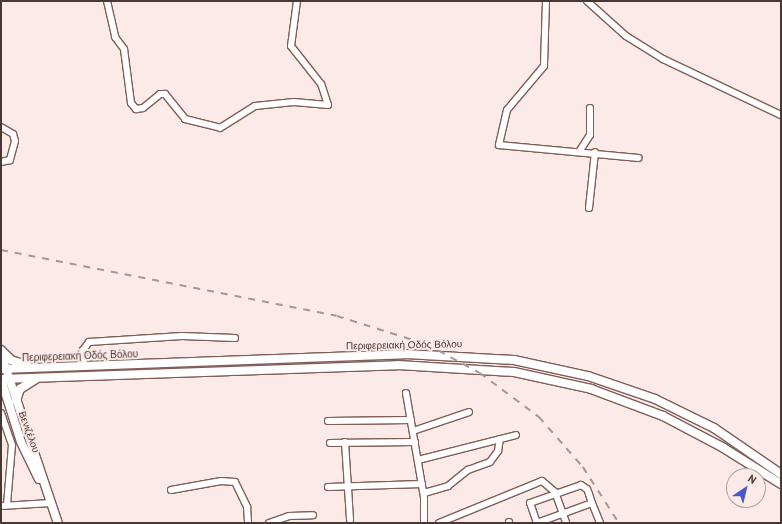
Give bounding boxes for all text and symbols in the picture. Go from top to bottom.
street label: Περιφερειακή Οδός Βόλου [346,338,462,352]
street label: Περιφερειακή Οδός Βόλου [22,348,138,364]
street label: Βενιζέλου [16,410,42,454]
north arrow [726,468,766,508]
text: N [745,471,759,487]

